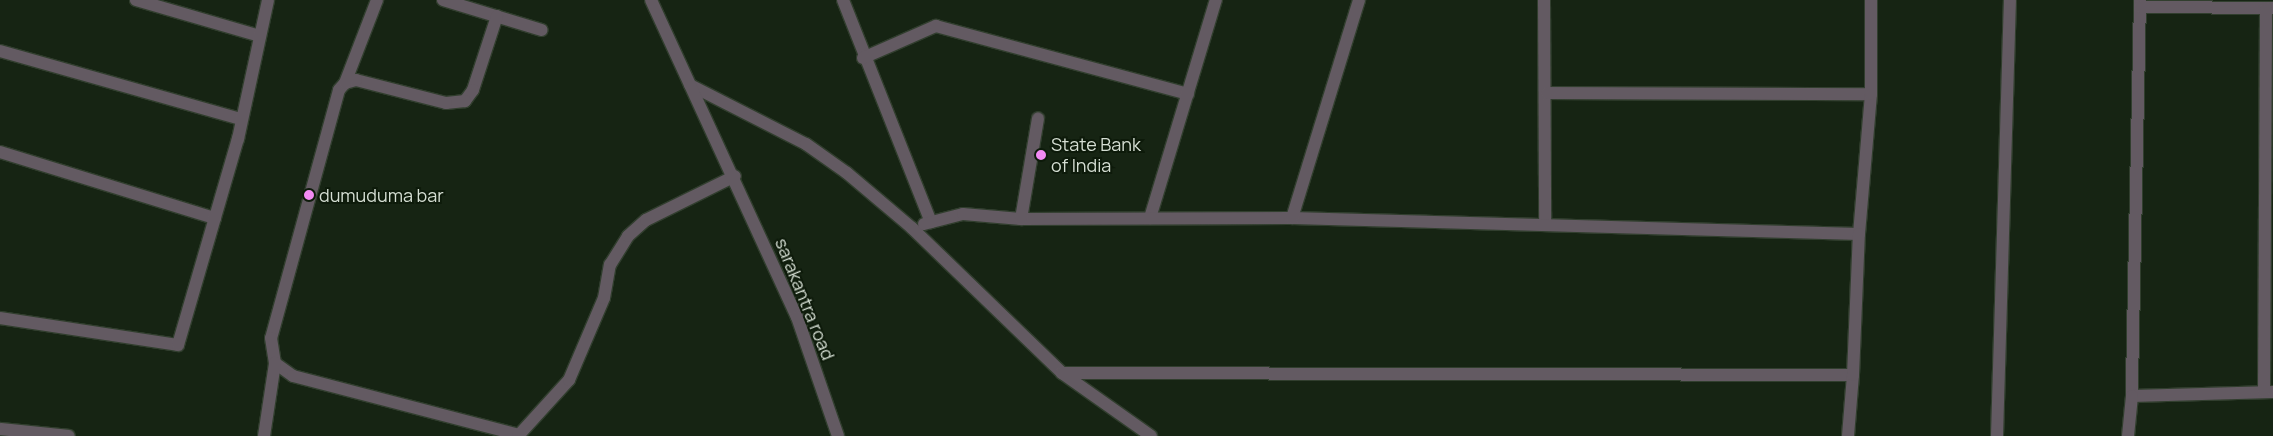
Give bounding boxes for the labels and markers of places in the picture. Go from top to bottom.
place label: State Bank of India [1051,134,1141,176]
marker: State Bank of India [1035,149,1047,161]
place label: dumuduma bar [319,184,444,206]
marker: dumuduma bar [303,189,315,201]

